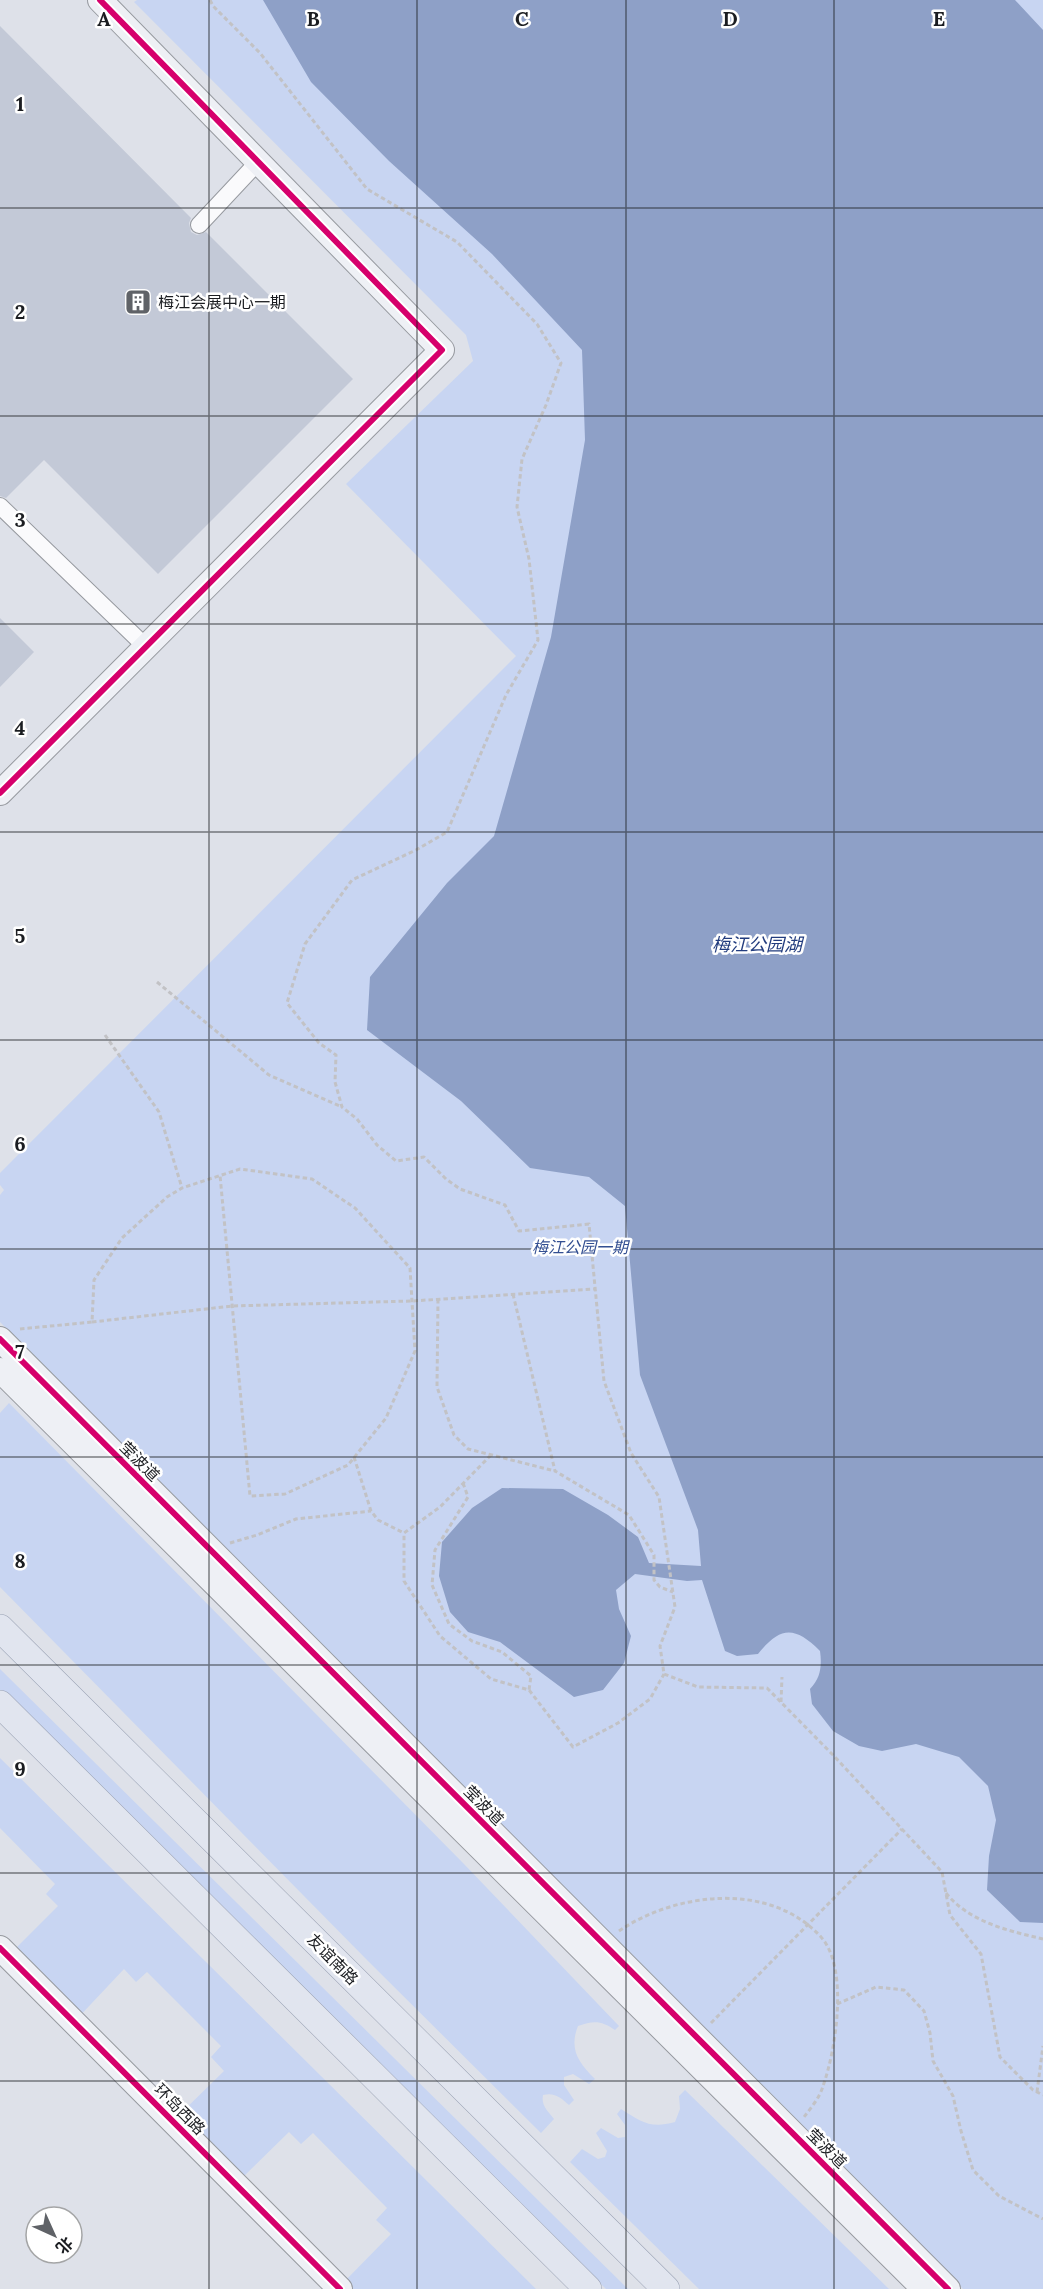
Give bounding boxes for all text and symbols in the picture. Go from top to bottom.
text: A [97,6,111,31]
text: B [306,6,320,31]
text: C [515,6,529,31]
text: D [722,6,738,31]
text: E [933,6,945,31]
text: 1 [16,91,24,116]
building icon: 梅江会展中心一期 [123,287,153,317]
place label: 梅江会展中心一期 [158,292,286,312]
text: 2 [15,299,25,324]
text: 3 [14,507,26,532]
text: 4 [15,715,26,740]
text: 5 [15,923,26,948]
water label: 梅江公园湖 [712,933,805,956]
text: 6 [14,1131,26,1156]
park label: 梅江公园一期 [532,1237,630,1257]
text: 7 [15,1339,25,1364]
street label: 莹波道 [116,1437,164,1485]
text: 8 [14,1548,26,1573]
text: 9 [14,1756,26,1781]
street label: 莹波道 [460,1781,508,1829]
street label: 友谊南路 [303,1929,363,1989]
street label: 环岛西路 [150,2079,210,2139]
street label: 莹波道 [803,2124,851,2172]
north arrow [24,2205,84,2265]
text: 北 [52,2233,77,2258]

